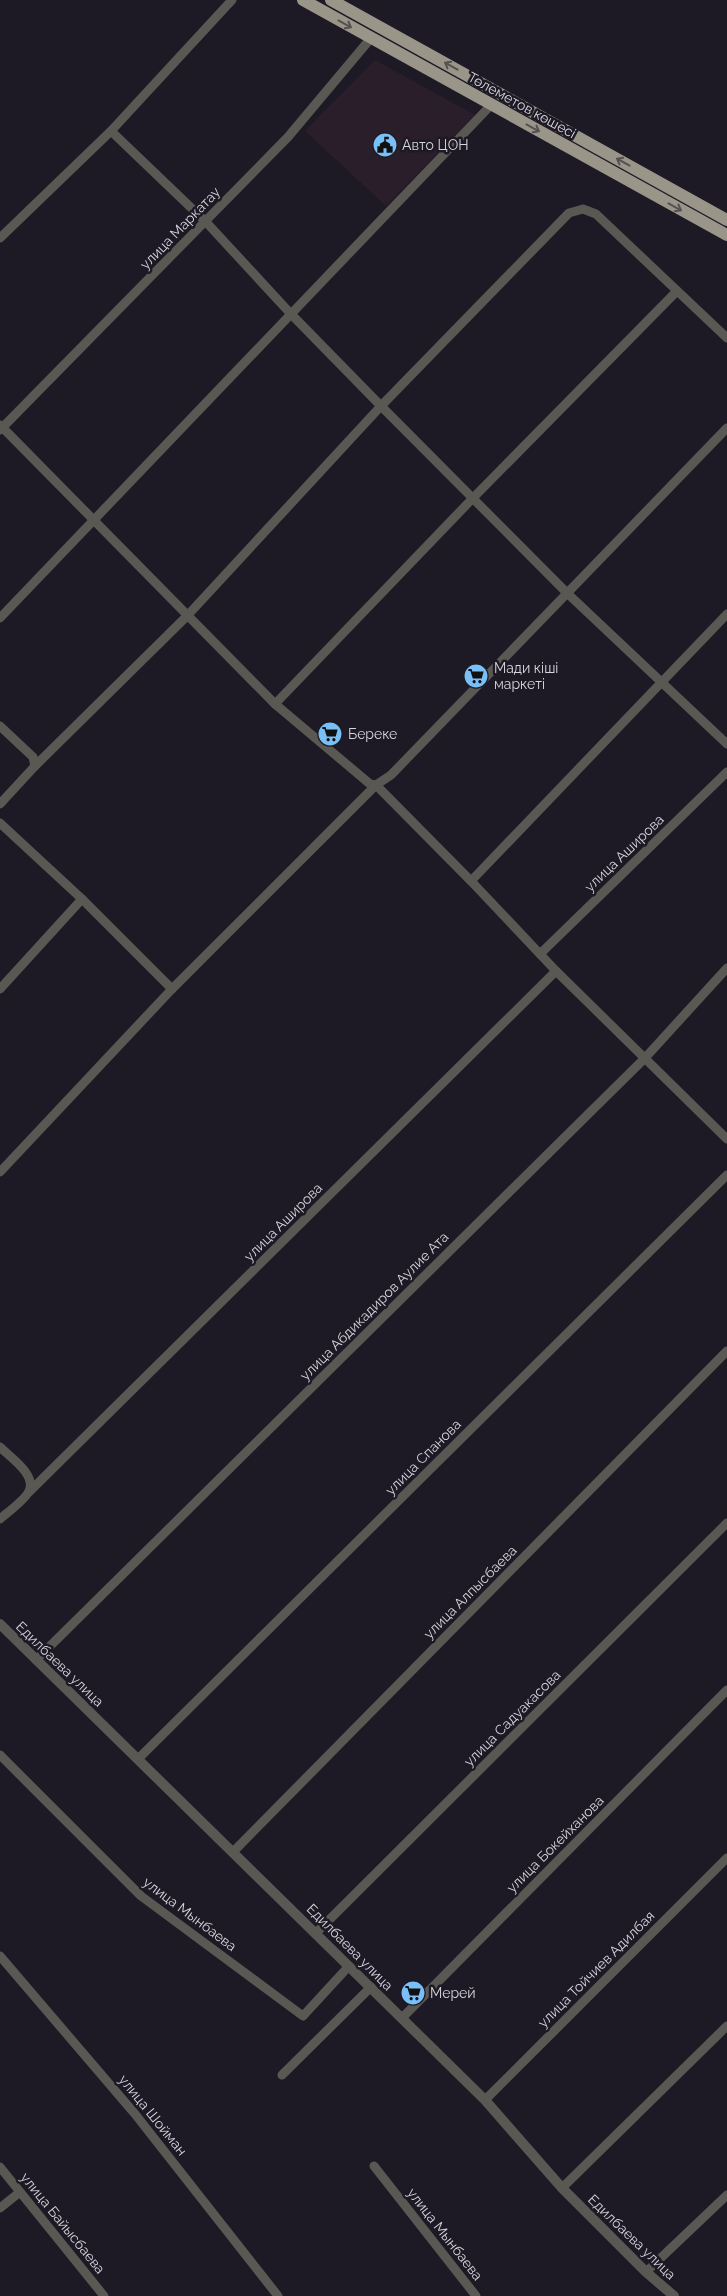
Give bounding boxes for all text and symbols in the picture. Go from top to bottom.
one-way arrow [338,19,353,29]
one-way arrow [443,61,458,71]
street label: Төлеметов көшесі [465,69,579,141]
one-way arrow [525,124,540,134]
public building icon: Авто ЦОН [372,132,398,158]
place label: Авто ЦОН [402,137,469,153]
one-way arrow [616,157,631,167]
street label: улица Маркатау [137,183,224,272]
one-way arrow [668,202,682,212]
place label: Мади кіші маркеті [494,660,558,692]
supermarket icon: Мади кіші маркеті [463,663,489,689]
supermarket icon: Береке [317,721,343,747]
place label: Береке [348,726,397,742]
street label: улица Аширова [581,811,667,895]
street label: улица Аширова [241,1180,325,1264]
street label: улица Абдикадиров Аулие Ата [297,1229,451,1383]
street label: улица Спанова [382,1416,464,1498]
street label: улица Алпысбаева [420,1542,520,1642]
street label: Едилбаева улица [13,1618,107,1710]
street label: улица Садуакасова [461,1667,563,1769]
street label: улица Бокейханова [503,1792,607,1896]
street label: улица Мынбаева [140,1874,240,1954]
street label: Едилбаева улица [304,1901,396,1993]
street label: улица Тойчиев Адилбая [534,1907,658,2031]
supermarket icon: Мерей [400,1980,426,2006]
place label: Мерей [430,1985,476,2001]
street label: улица Шойман [116,2072,190,2158]
street label: улица Байысбаева [17,2169,109,2277]
street label: улица Мынбаева [404,2185,486,2283]
street label: Едилбаева улица [585,2191,679,2283]

